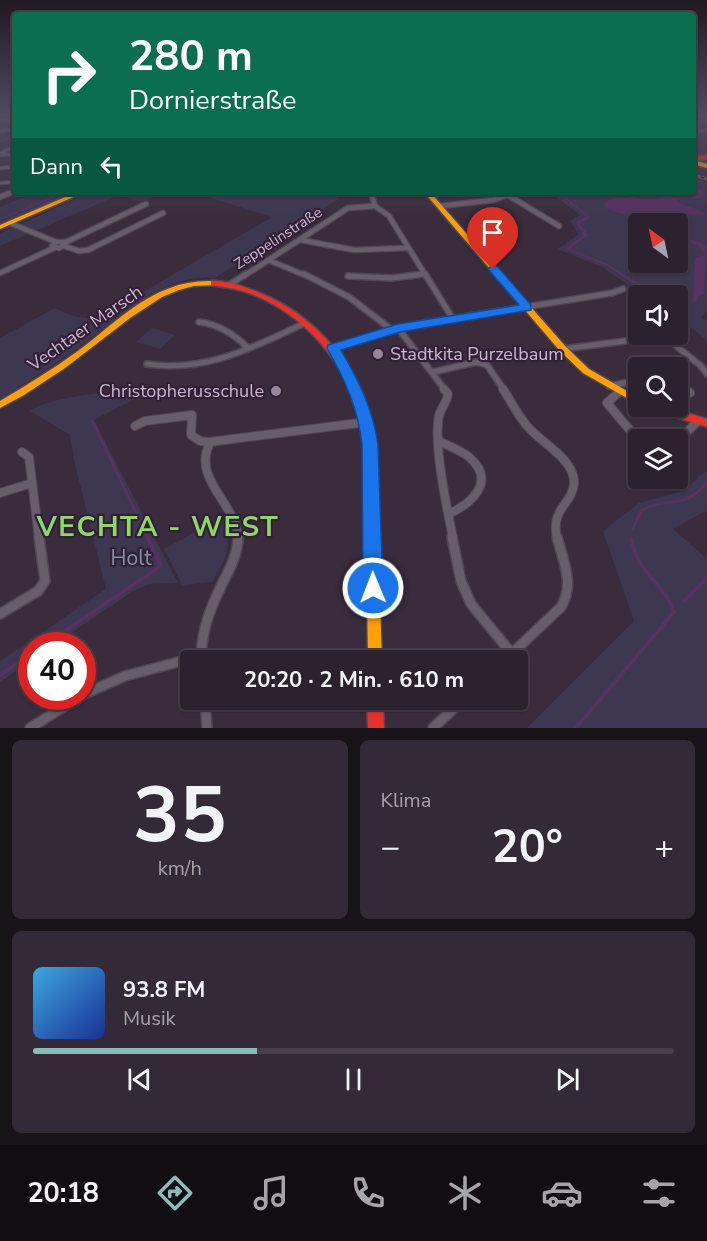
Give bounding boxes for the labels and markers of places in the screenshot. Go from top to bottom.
pin [467,207,518,269]
place label: Stadtkita Purzelbaum [390,342,564,366]
marker: Stadtkita Purzelbaum [371,347,385,361]
place label: Christopherusschule [99,379,264,403]
marker: Christopherusschule [269,384,283,398]

